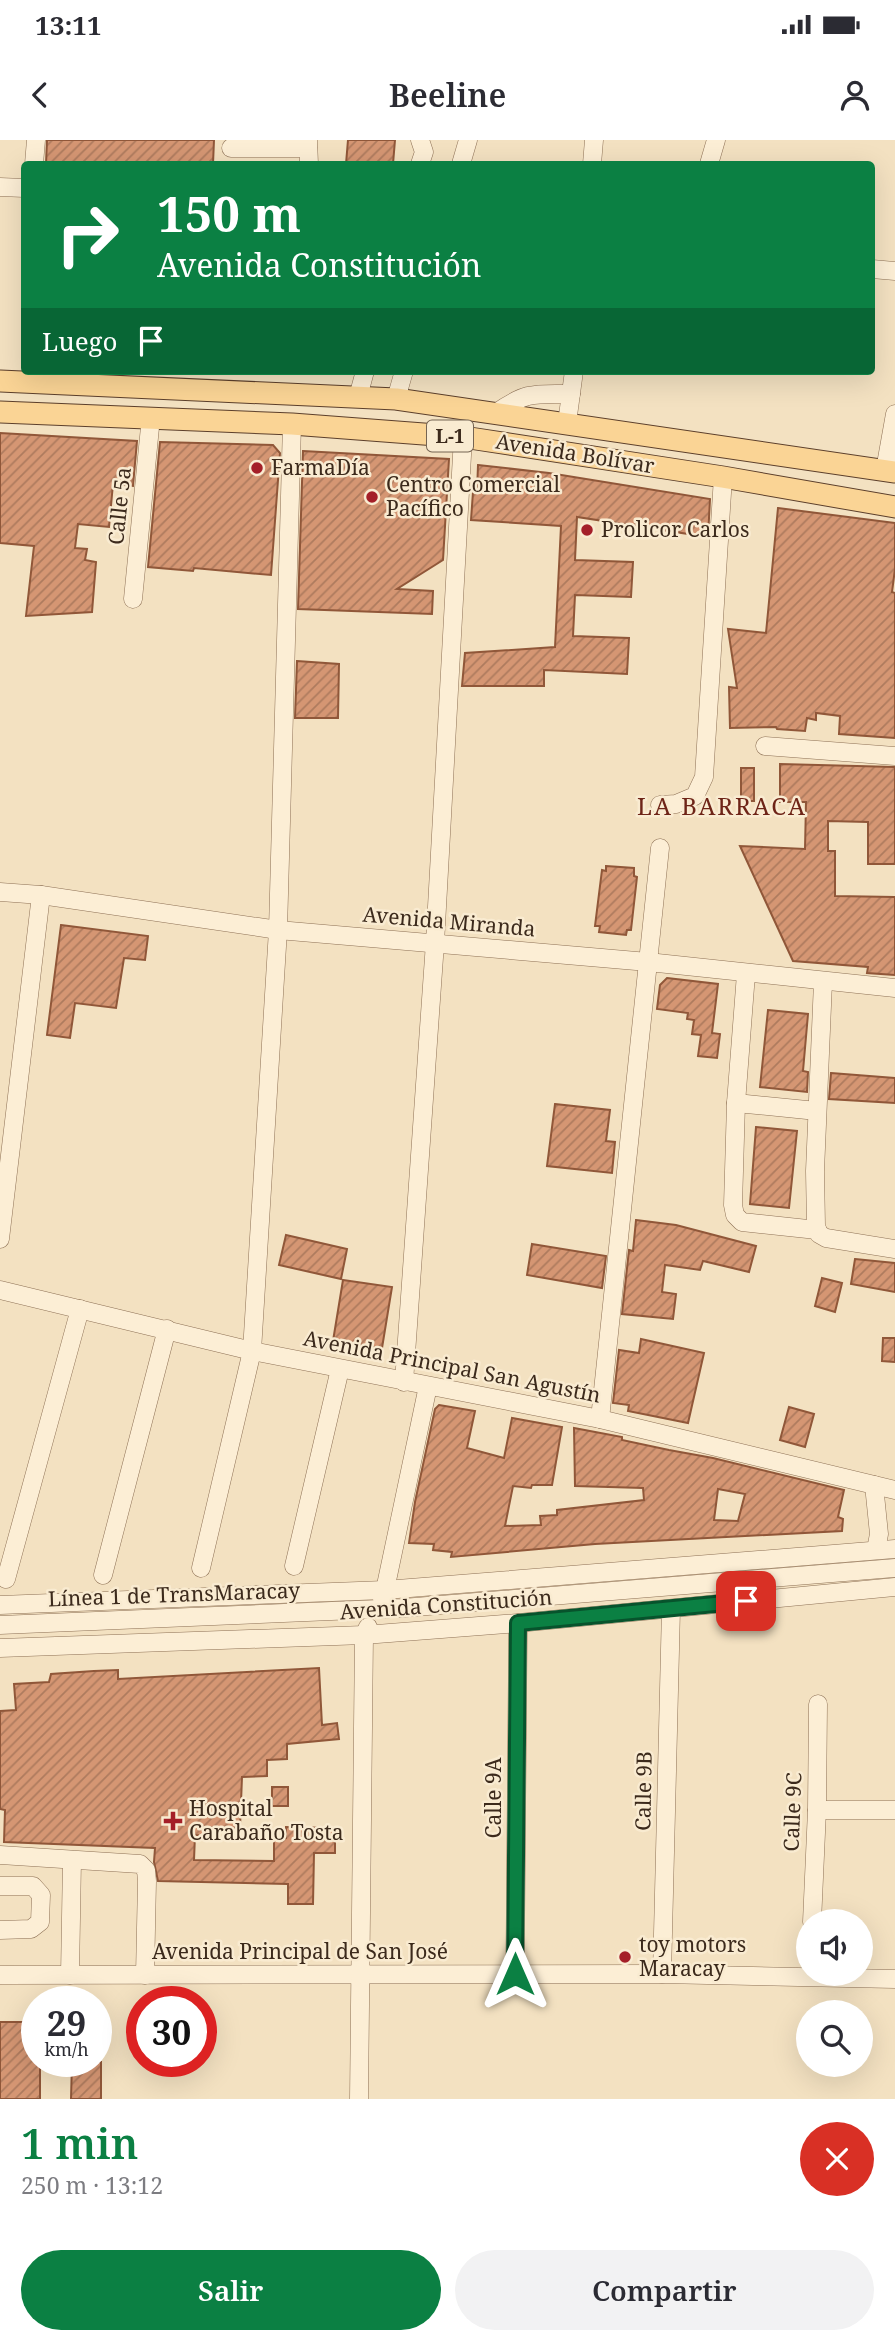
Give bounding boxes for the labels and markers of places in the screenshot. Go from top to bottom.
place label: FarmaDía [271,453,370,481]
marker: FarmaDía [249,460,265,476]
place label: Centro Comercial Pacífico [386,470,560,522]
marker: Centro Comercial Pacífico [364,489,380,505]
place label: Prolicor Carlos [601,515,749,543]
marker: Prolicor Carlos [579,522,595,538]
pin [716,1571,776,1631]
place label: Hospital Carabaño Tosta [189,1794,343,1846]
marker: Hospital Carabaño Tosta [163,1811,183,1831]
place label: toy motors Maracay [639,1930,746,1982]
marker: toy motors Maracay [617,1949,633,1965]

